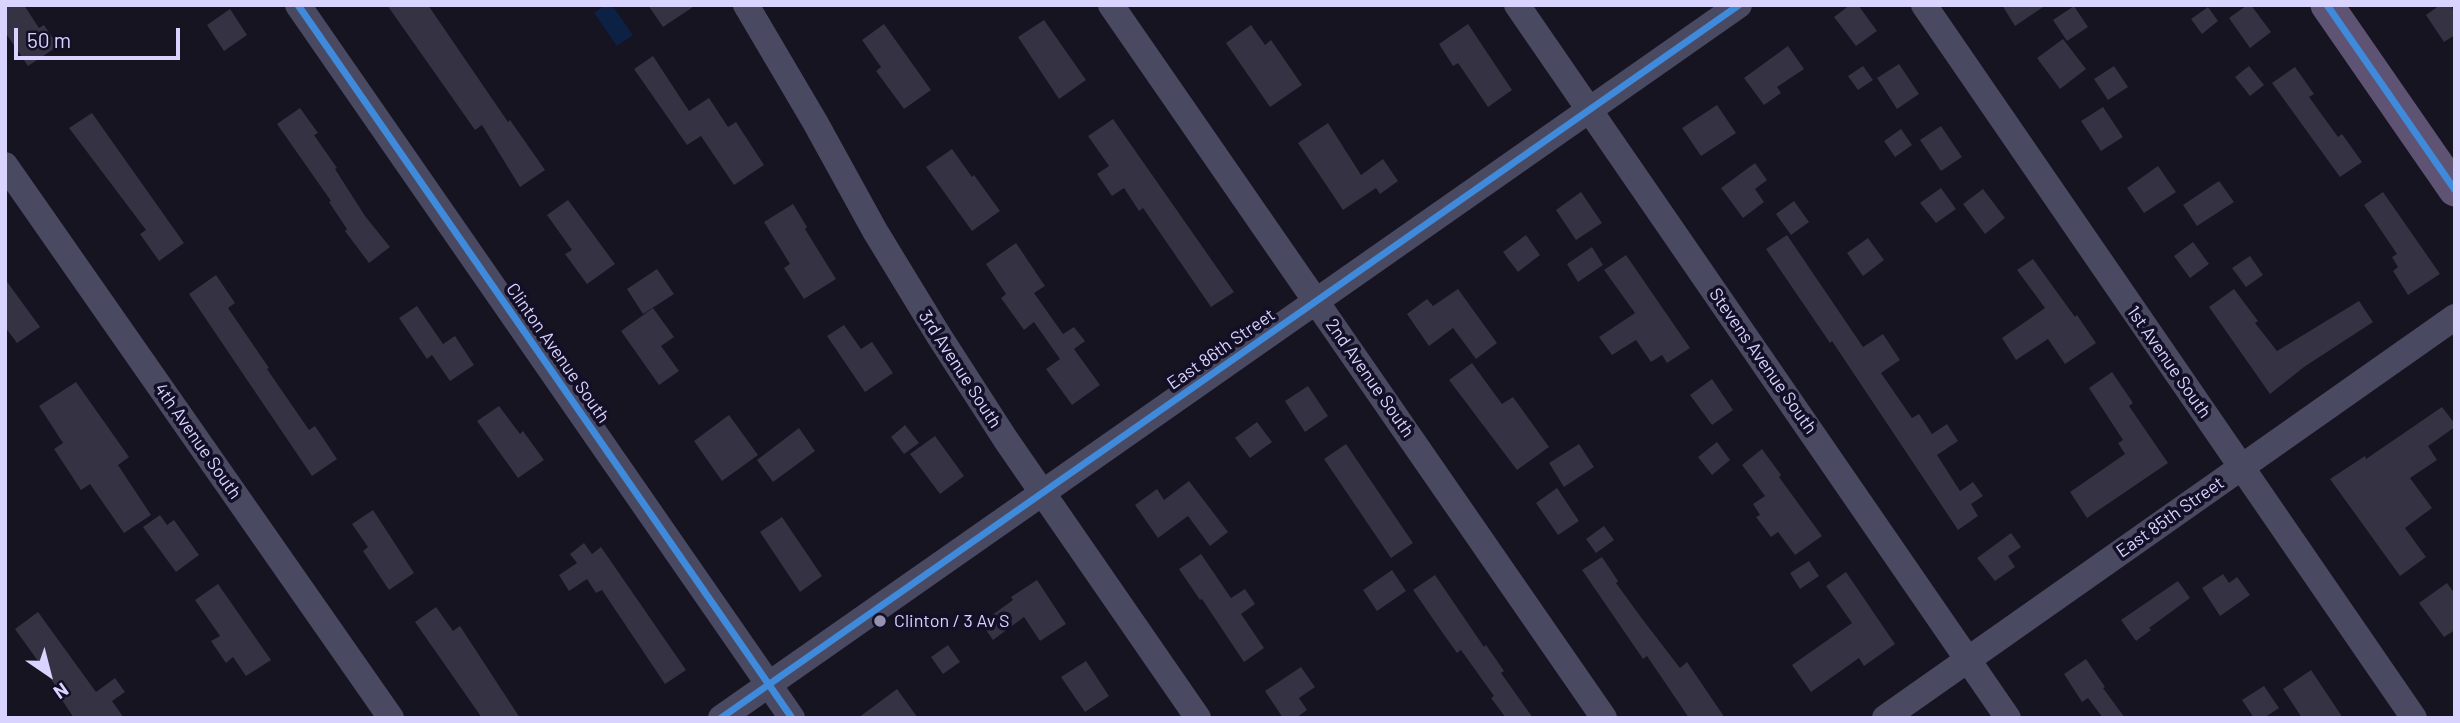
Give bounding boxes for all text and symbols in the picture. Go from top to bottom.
scale bar [18,14,184,58]
text: 50 m [27,27,71,52]
street label: Clinton Avenue South [502,279,614,427]
street label: Stevens Avenue South [1705,284,1821,438]
street label: 1st Avenue South [2122,302,2216,422]
street label: East 86th Street [1163,304,1279,394]
street label: 3rd Avenue South [914,306,1006,432]
street label: 2nd Avenue South [1321,315,1419,441]
street label: 4th Avenue South [150,379,246,503]
street label: East 85th Street [2112,472,2228,562]
place label: Clinton / 3 Av S [894,610,1010,632]
marker: Clinton / 3 Av S [872,613,888,629]
north arrow [14,639,84,709]
text: N [50,679,73,705]

